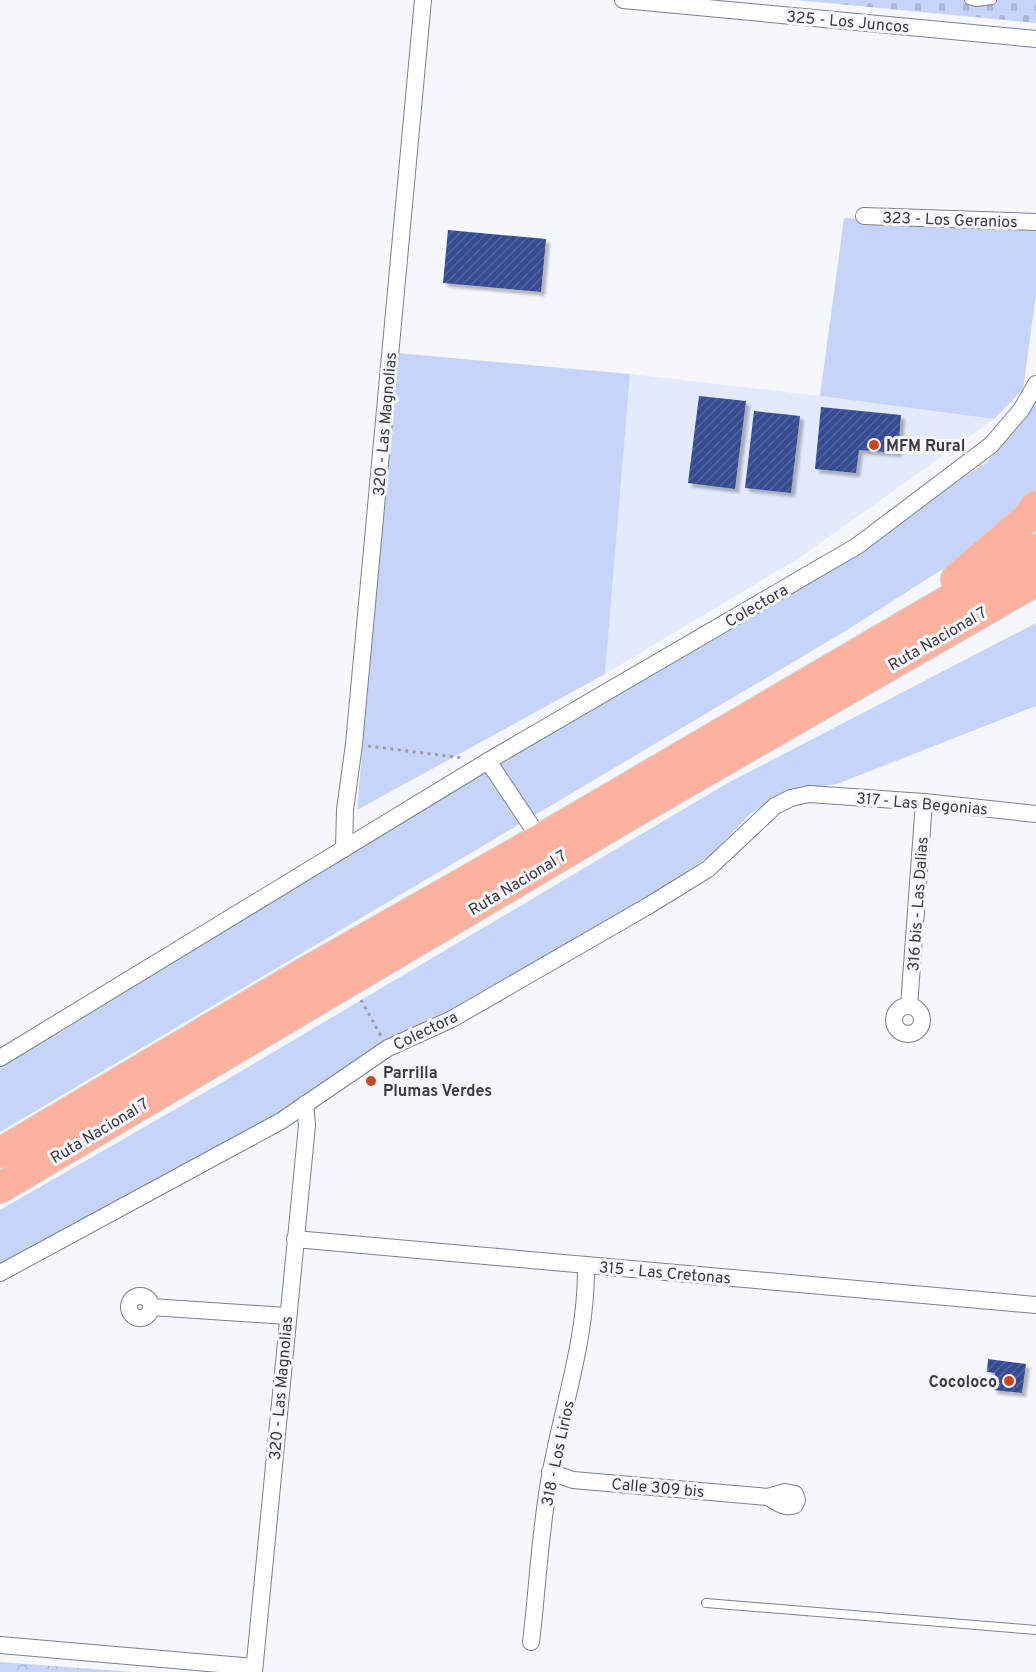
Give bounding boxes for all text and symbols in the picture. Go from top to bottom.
street label: 325 - Los Juncos [785,8,910,38]
street label: 323 - Los Geranios [882,209,1018,233]
street label: 320 - Las Magnolias [370,351,402,497]
place label: MFM Rural [886,437,965,457]
marker: MFM Rural [867,438,881,452]
street label: Colectora [722,581,792,633]
street label: Ruta Nacional 7 [885,603,991,676]
street label: 317 - Las Begonias [855,789,988,821]
street label: 316 bis - Las Dalias [904,836,934,972]
street label: Ruta Nacional 7 [465,847,571,921]
street label: Colectora [390,1008,461,1056]
place label: Parrilla Plumas Verdes [383,1064,492,1102]
marker: Parrilla Plumas Verdes [364,1074,378,1088]
street label: Ruta Nacional 7 [47,1095,153,1169]
street label: 315 - Las Cretonas [598,1258,732,1290]
street label: 320 - Las Magnolias [266,1315,298,1461]
place label: Cocoloco [928,1373,997,1393]
marker: Cocoloco [1002,1374,1016,1388]
street label: 318 - Los Lirios [538,1399,580,1508]
street label: Calle 309 bis [611,1475,705,1503]

